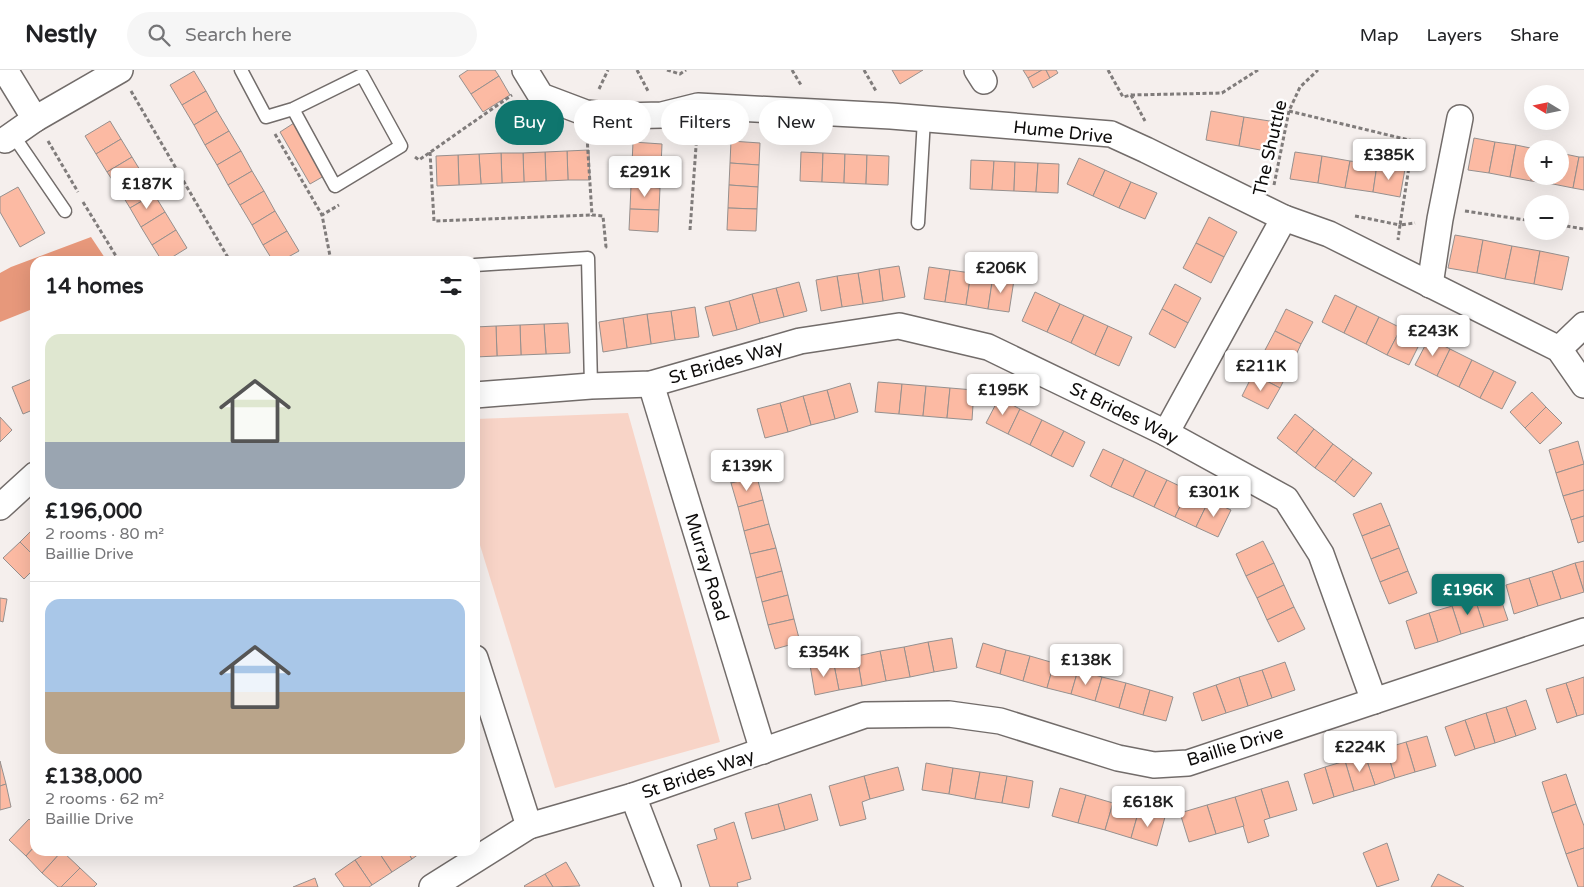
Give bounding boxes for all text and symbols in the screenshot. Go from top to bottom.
search box [127,12,477,57]
text: Nestly [25,20,97,49]
icon: search [145,21,173,49]
text: Search here [185,24,292,46]
text: Map [1360,24,1399,46]
text: Layers [1427,24,1482,46]
text: Share [1510,24,1559,46]
north arrow [1524,85,1569,130]
map controls [1524,85,1569,240]
street label: The Shuttle [1248,98,1292,198]
chip: Buy [495,100,564,145]
chip: Rent [574,100,651,145]
chip: Filters [661,100,749,145]
chip: New [759,100,833,145]
street label: Hume Drive [1012,116,1114,148]
pin: £385K [1354,138,1424,181]
button: + [1524,140,1569,185]
text: £385K [1364,145,1414,165]
pin: £291K [610,156,680,198]
text: £291K [620,162,670,182]
pin: £187K [112,168,182,210]
text: £187K [122,174,172,194]
button: − [1524,195,1569,240]
pin: £206K [966,252,1036,294]
text: £206K [976,258,1026,278]
icon: filters [437,272,465,300]
text: 14 homes [45,274,144,299]
pin: £243K [1398,314,1468,357]
text: £243K [1408,321,1458,341]
street label: St Brides Way [666,335,786,389]
pin: £211K [1226,350,1296,392]
text: £211K [1236,356,1286,376]
icon: home [210,366,300,456]
pin: £195K [968,374,1038,416]
street label: St Brides Way [1066,377,1182,449]
text: £195K [978,380,1028,400]
pin: £139K [712,450,782,492]
text: £139K [722,456,772,476]
pin: £301K [1179,476,1249,518]
text: £301K [1189,482,1239,502]
text: £196,000 [45,499,142,524]
street label: Murray Road [680,510,734,624]
text: 2 rooms · 80 m² [45,524,164,544]
text: Baillie Drive [45,544,134,564]
pin: £196K [1433,574,1503,616]
text: £196K [1443,580,1493,600]
icon: home [210,632,300,722]
pin: £354K [789,636,859,678]
text: £354K [799,642,849,662]
pin: £138K [1051,644,1121,686]
text: £138K [1061,650,1111,670]
street label: Baillie Drive [1184,721,1286,771]
pin: £224K [1325,730,1395,773]
text: £224K [1335,737,1385,757]
street label: St Brides Way [639,744,758,804]
text: £138,000 [45,764,142,789]
pin: £618K [1113,786,1183,828]
text: 2 rooms · 62 m² [45,789,164,809]
text: £618K [1123,792,1173,812]
text: Baillie Drive [45,809,134,829]

